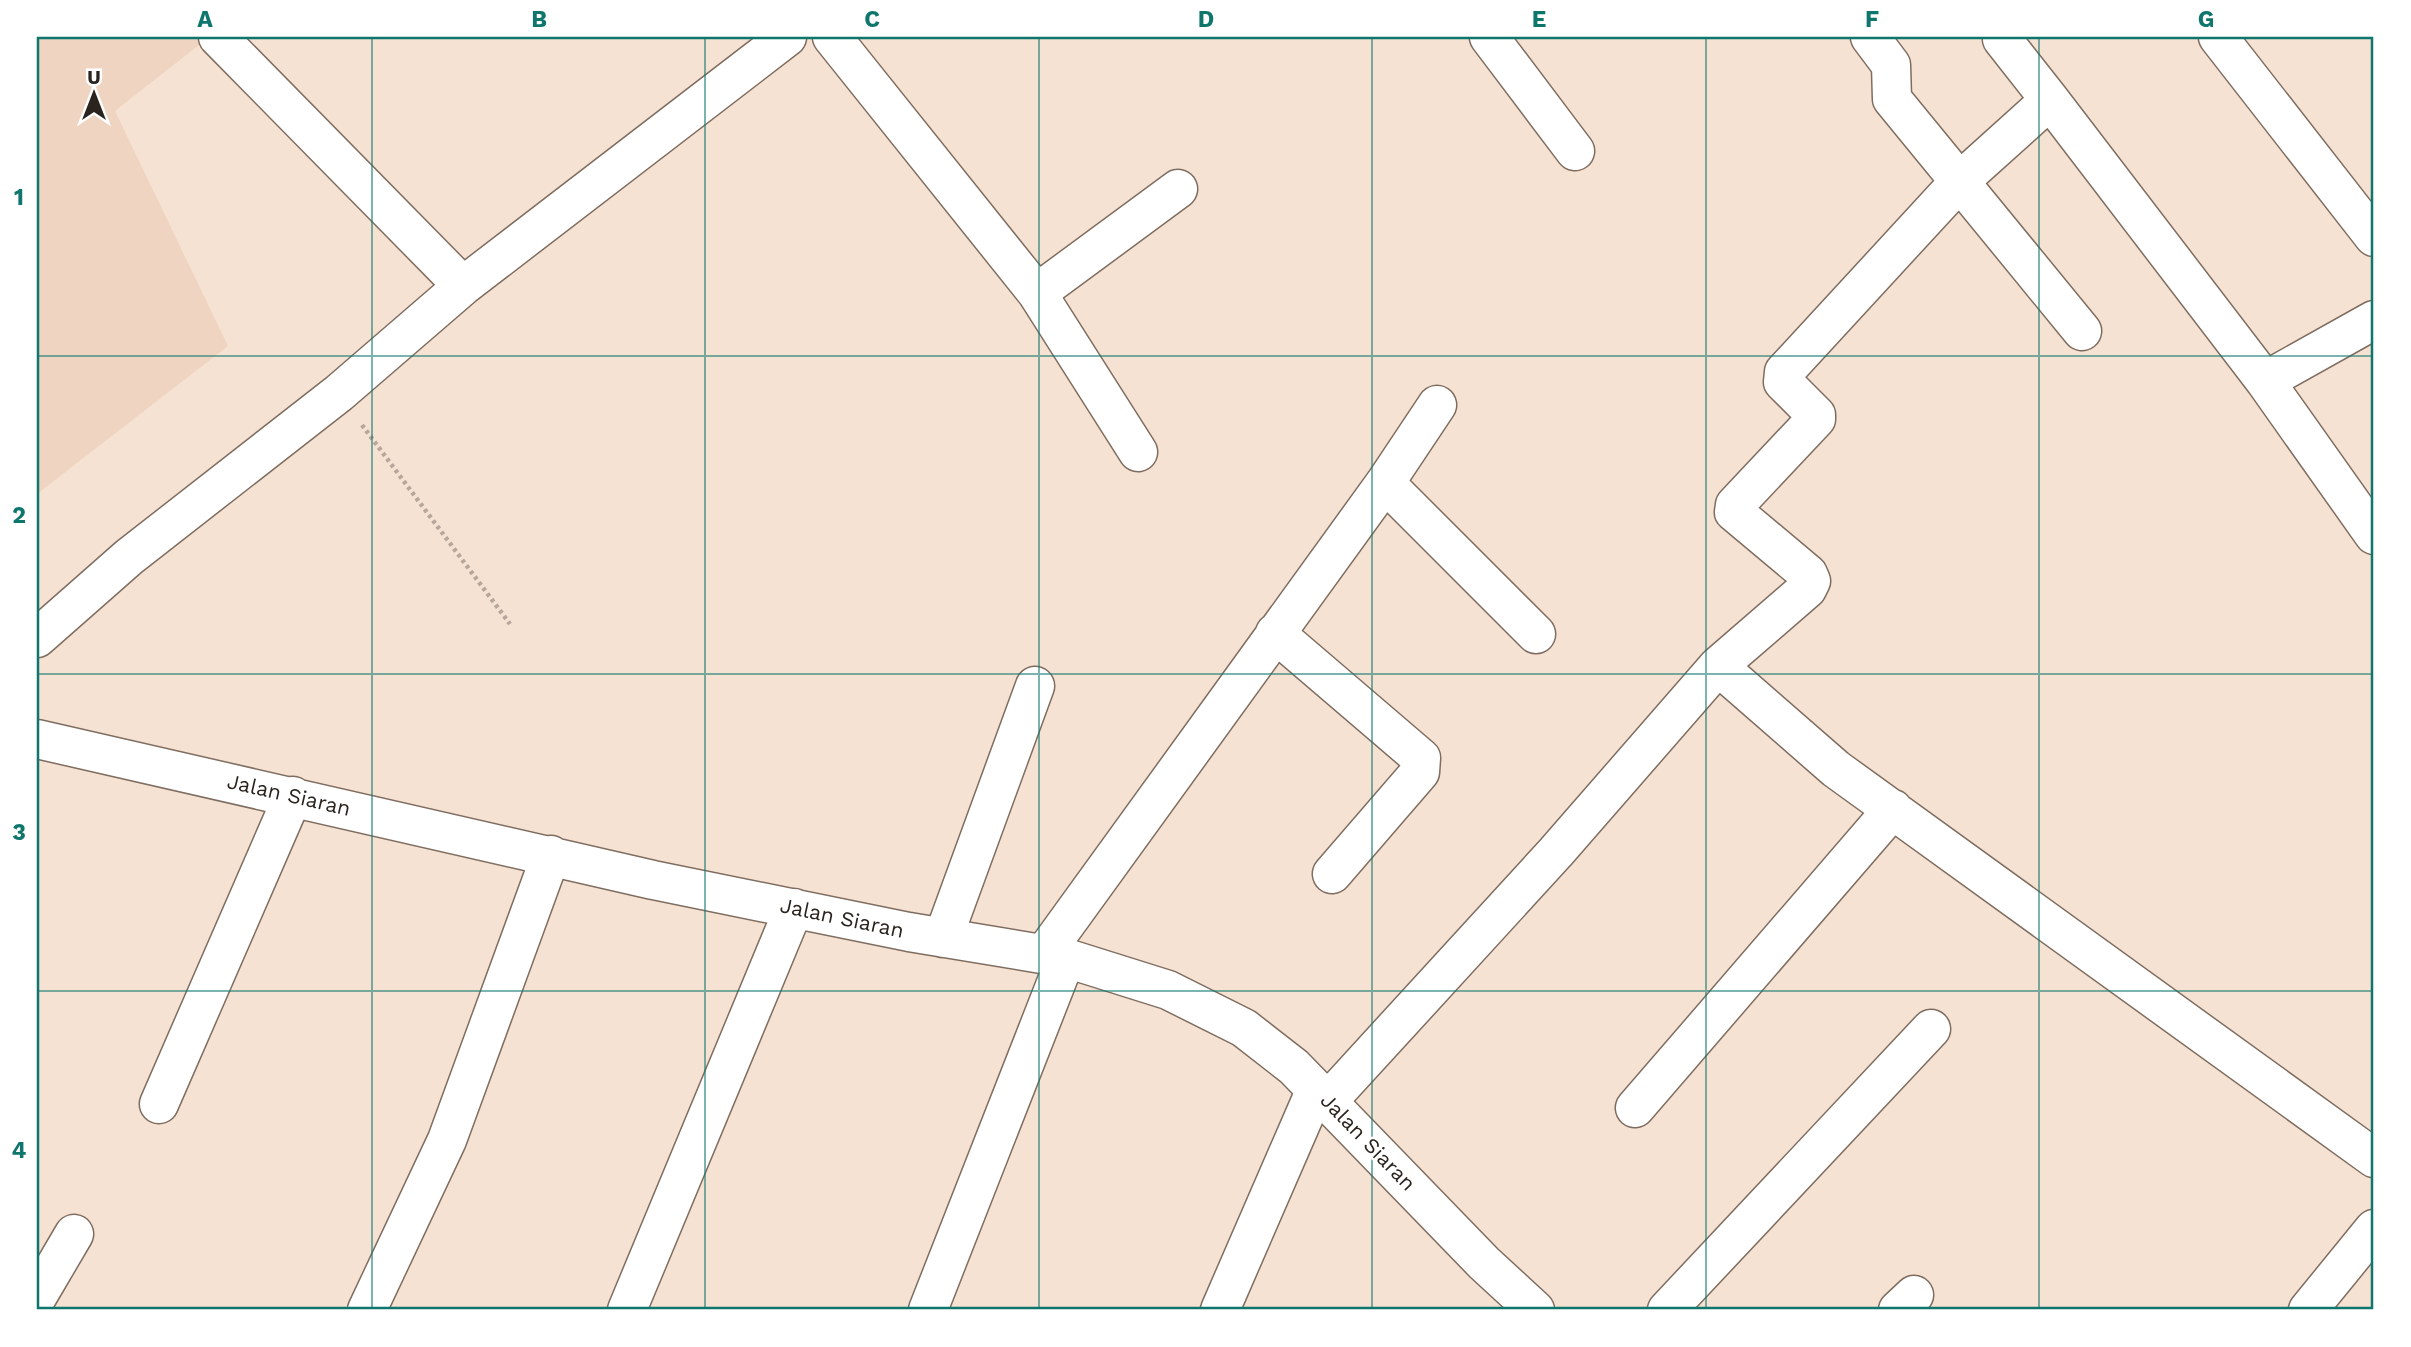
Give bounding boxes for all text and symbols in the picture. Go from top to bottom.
text: A [197,6,213,33]
text: B [531,6,547,33]
text: C [864,6,880,33]
text: D [1198,6,1214,33]
text: E [1532,6,1546,33]
text: F [1865,6,1879,33]
text: G [2198,6,2214,33]
north arrow [60,60,130,130]
text: U [87,66,101,89]
text: 1 [14,184,24,211]
text: 2 [12,502,26,529]
street label: Jalan Siaran [225,768,353,821]
text: 3 [12,819,26,846]
street label: Jalan Siaran [778,892,906,943]
street label: Jalan Siaran [1316,1088,1421,1196]
text: 4 [12,1137,27,1164]

